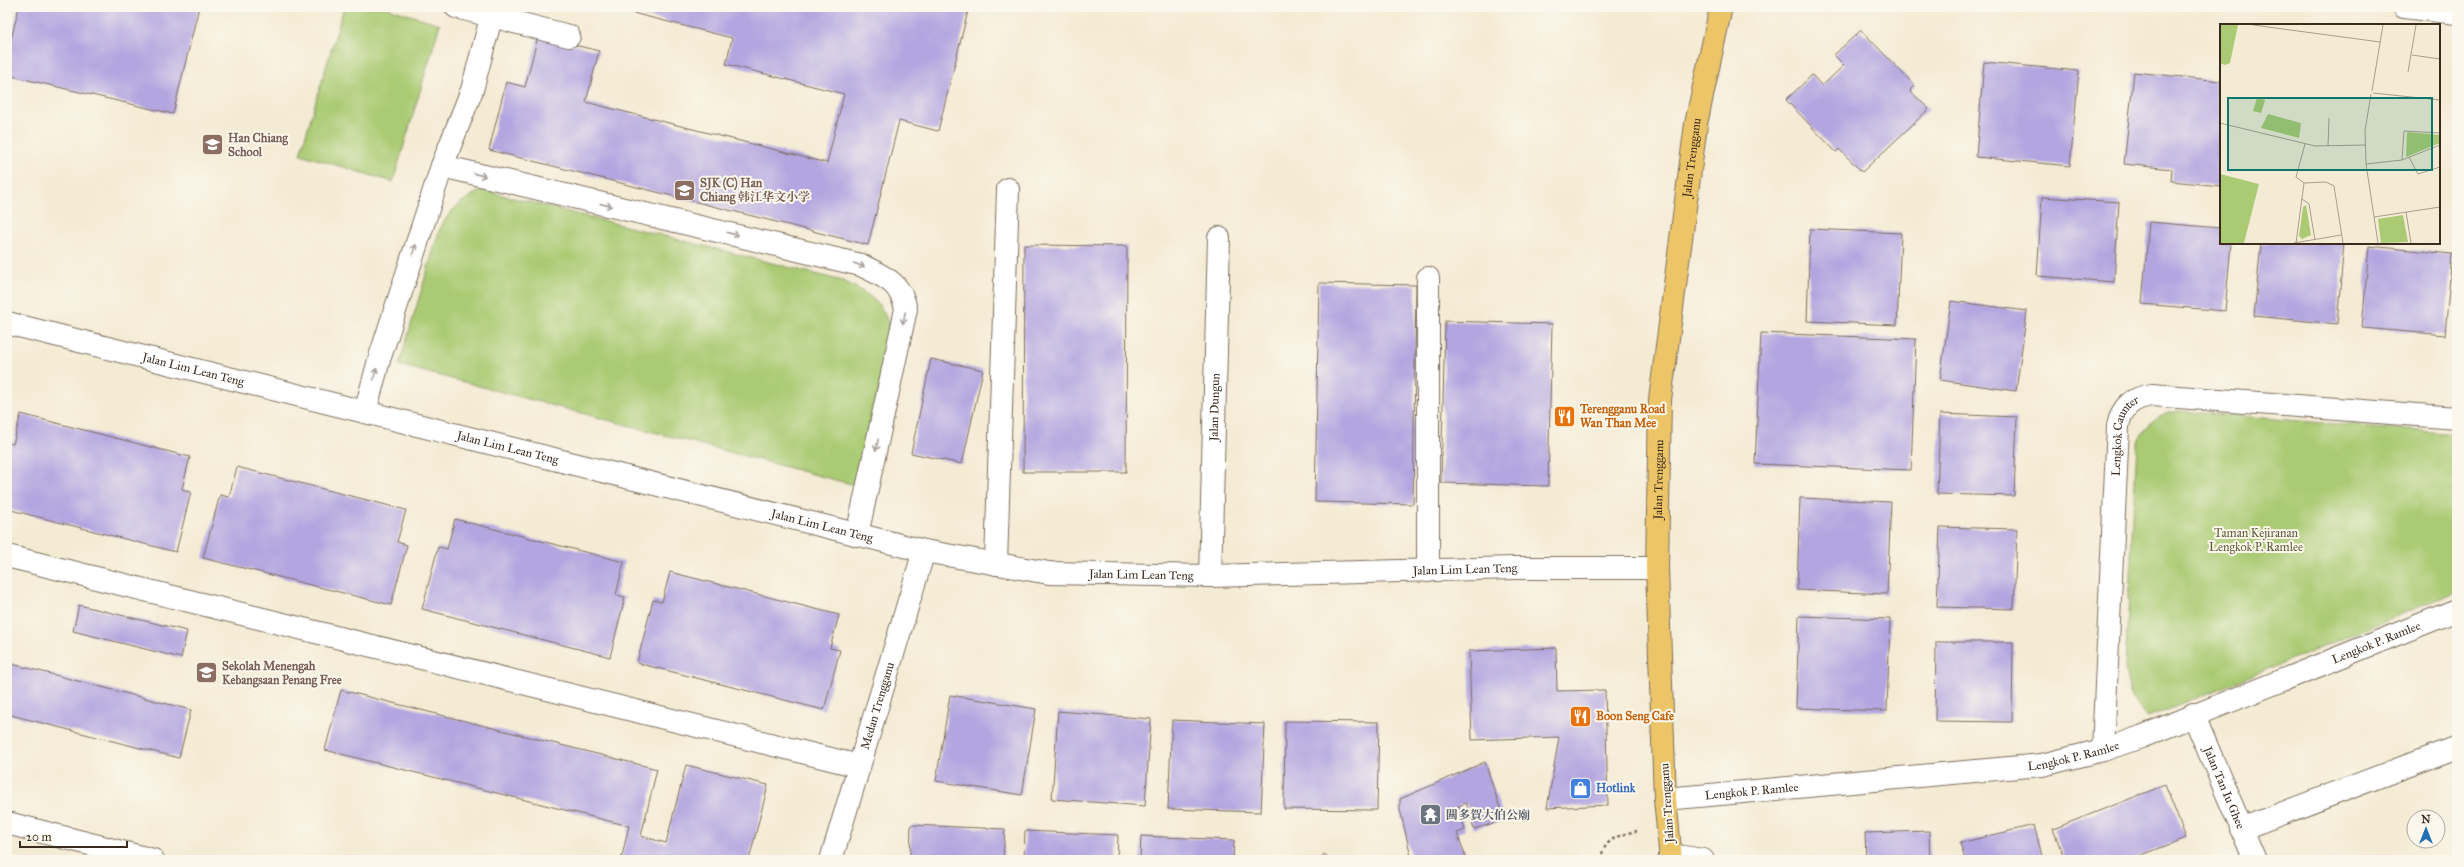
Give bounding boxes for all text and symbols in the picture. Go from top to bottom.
inset map [2220,24,2440,244]
street label: Jalan Trengganu [1679,116,1704,200]
place label: Han Chiang School [228,131,288,159]
school or university icon: Han Chiang School [200,132,226,158]
one-way arrow [473,172,486,179]
place label: SJK (C) Han Chiang 韩江华文小学 [700,176,810,205]
school or university icon: SJK (C) Han Chiang 韩江华文小学 [672,177,698,203]
one-way arrow [599,201,612,209]
one-way arrow [726,231,739,239]
one-way arrow [411,244,418,257]
one-way arrow [852,262,865,269]
one-way arrow [900,311,908,324]
street label: Jalan Lim Lean Teng [139,349,246,390]
one-way arrow [372,368,379,381]
street label: Jalan Dungun [1207,372,1223,443]
street label: Lengkok Caunter [2109,392,2141,476]
place label: Terengganu Road Wan Than Mee [1579,402,1666,430]
restaurant icon: Terengganu Road Wan Than Mee [1551,403,1577,429]
street label: Jalan Lim Lean Teng [453,428,560,468]
one-way arrow [872,438,880,451]
street label: Jalan Trengganu [1651,439,1667,522]
street label: Jalan Lim Lean Teng [768,506,875,546]
park label: Taman Kejiranan Lengkok P. Ramlee [2209,526,2303,555]
street label: Jalan Lim Lean Teng [1411,561,1518,579]
street label: Jalan Lim Lean Teng [1087,567,1194,584]
street label: Lengkok P. Ramlee [2330,618,2422,666]
place label: Sekolah Menengah Kebangsaan Penang Free [222,659,342,688]
school or university icon: Sekolah Menengah Kebangsaan Penang Free [194,660,220,686]
street label: Medan Trengganu [858,660,897,751]
restaurant icon: Boon Seng Cafe [1568,703,1594,729]
place label: Boon Seng Cafe [1596,709,1674,724]
street label: Lengkok P. Ramlee [2027,738,2121,773]
street label: Jalan Tan Iu Ghee [2199,743,2248,831]
street label: Jalan Trengganu [1657,762,1678,845]
shop icon: Hotlink [1568,775,1594,801]
street label: Lengkok P. Ramlee [1704,780,1799,802]
place label: Hotlink [1596,781,1636,795]
temple icon: 闗多賀大伯公廟 [1418,802,1444,828]
place label: 闗多賀大伯公廟 [1446,808,1530,822]
north arrow [2406,809,2446,849]
text: N [2421,813,2431,826]
scale bar [20,823,127,849]
text: 20 m [26,830,52,844]

